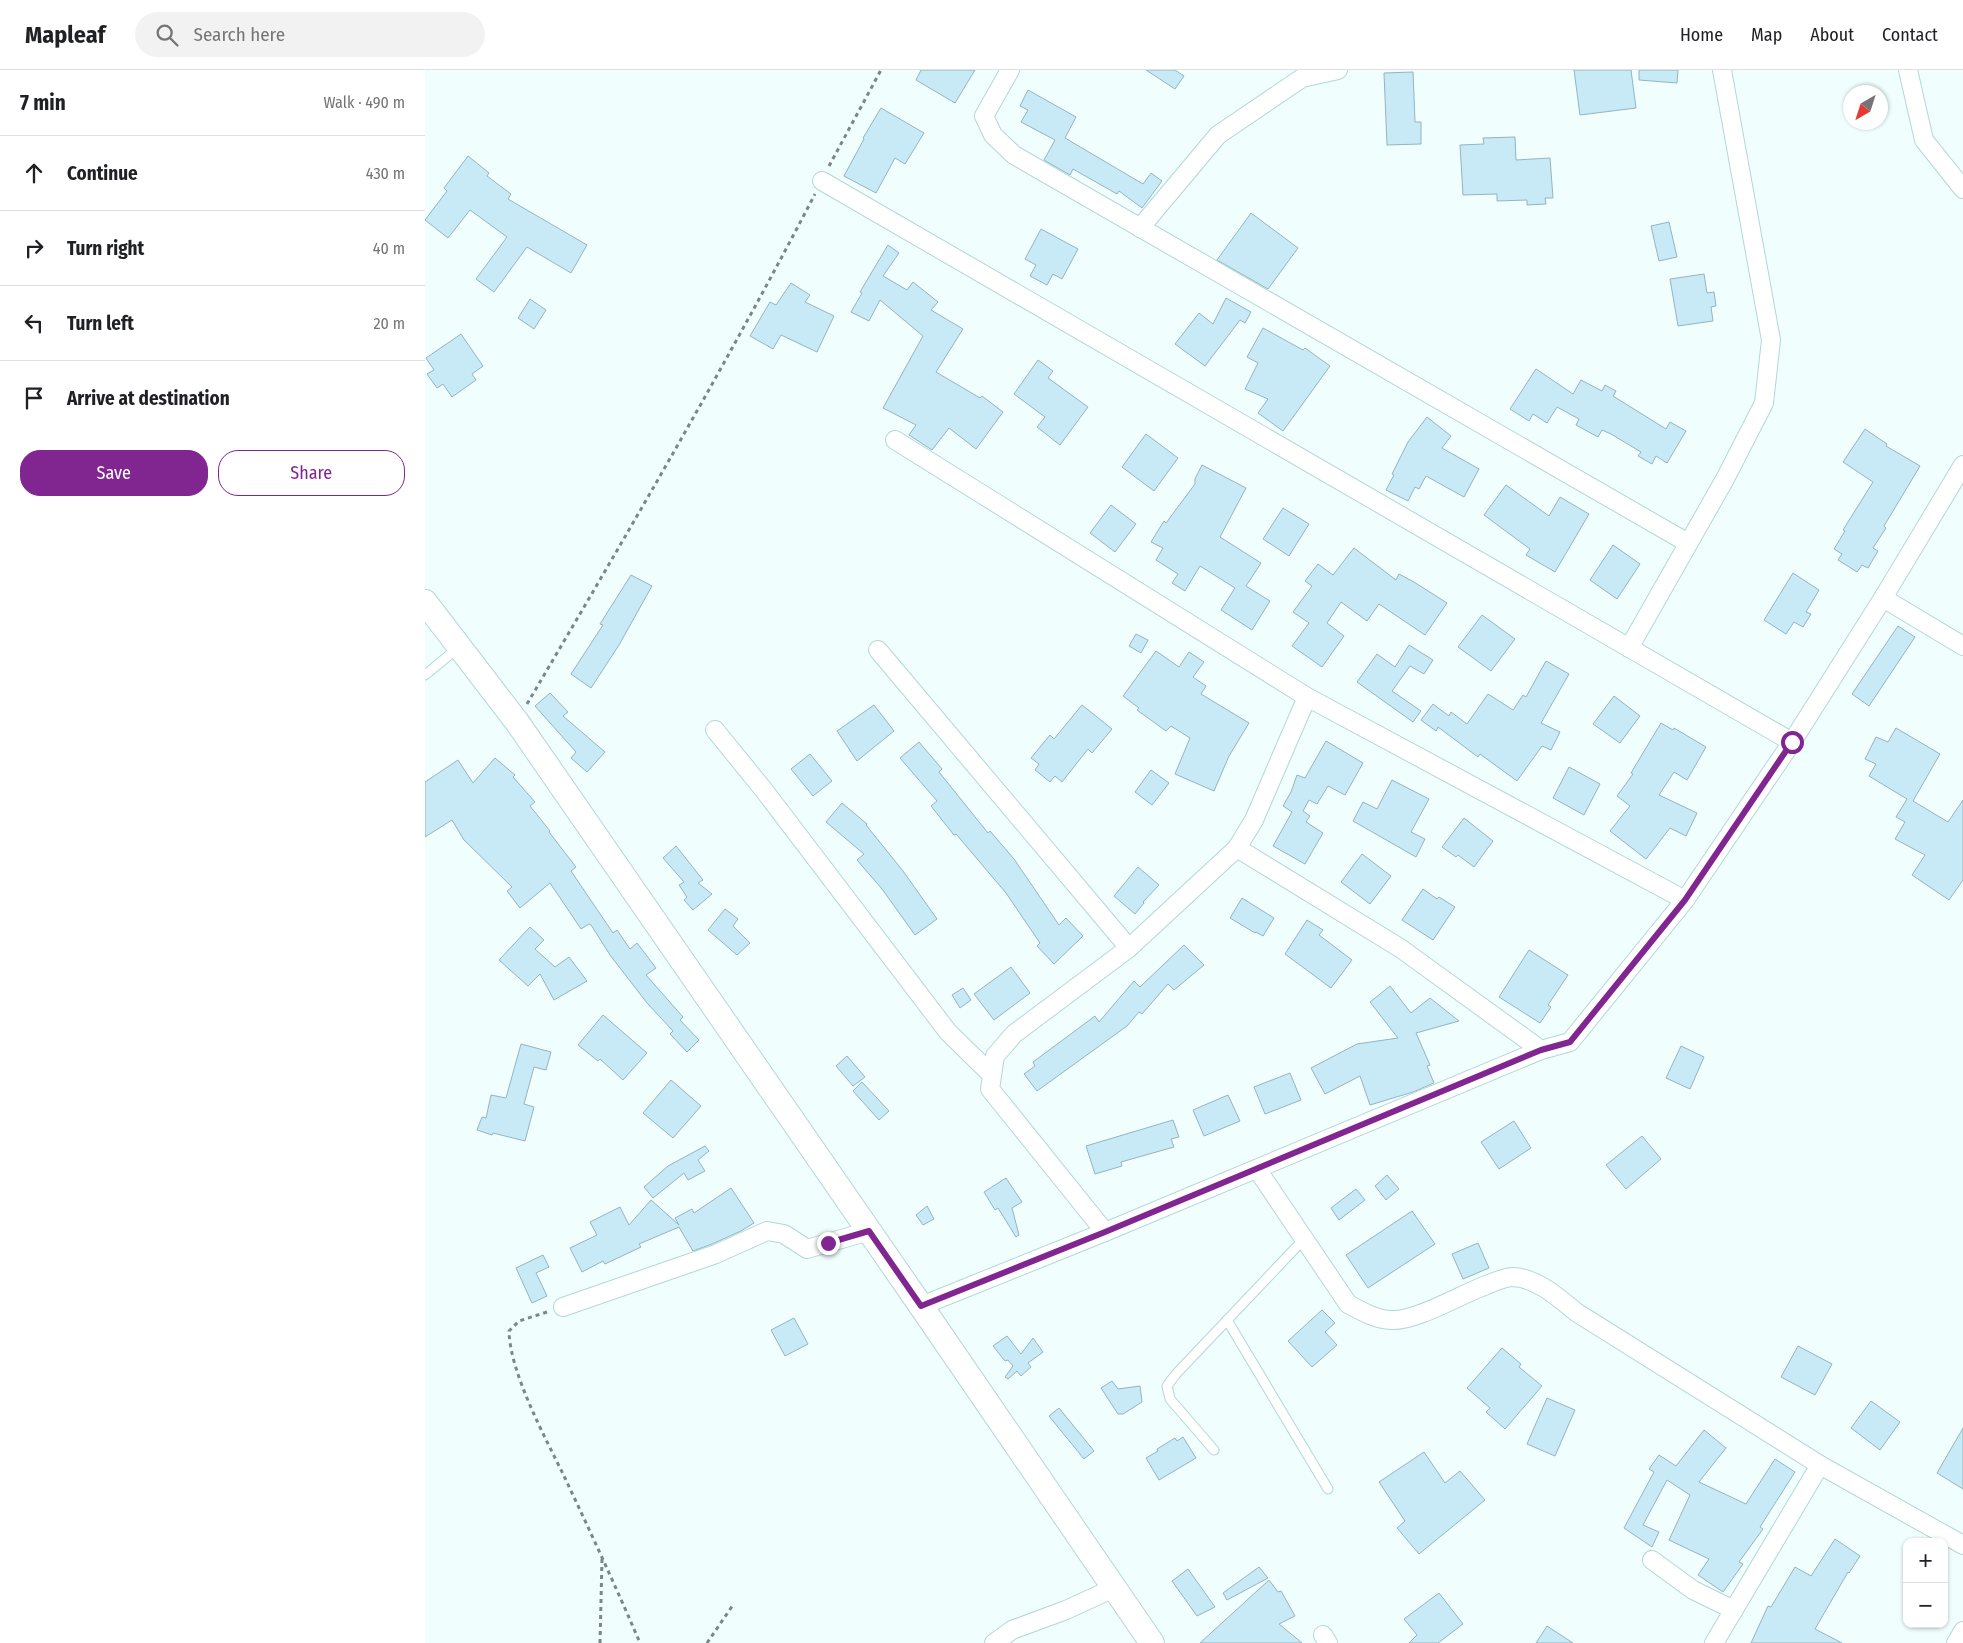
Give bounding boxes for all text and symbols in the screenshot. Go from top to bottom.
search box [135,12,485,57]
text: Mapleaf [25,21,105,49]
icon: search [153,21,181,49]
text: Search here [193,23,285,46]
text: Home [1680,24,1723,46]
text: Map [1751,24,1782,46]
text: About [1810,24,1854,46]
text: Contact [1882,24,1938,46]
north arrow [1843,85,1888,130]
text: 7 min [20,90,66,116]
text: Walk · 490 m [324,93,405,112]
icon: ahead [20,159,48,187]
text: Continue [67,162,138,185]
text: 430 m [366,164,405,183]
icon: right [20,234,48,262]
text: Turn right [67,237,144,260]
text: 40 m [373,239,405,258]
icon: left [20,309,48,337]
text: Turn left [67,312,134,335]
text: 20 m [374,314,405,333]
icon: arrive [20,384,48,412]
text: Arrive at destination [67,387,230,410]
button: Save [20,450,208,496]
button: Share [218,450,405,496]
route start [1781,731,1804,754]
route end [817,1232,840,1255]
map controls [1903,1538,1948,1628]
button: + [1903,1538,1948,1583]
button: − [1903,1583,1948,1628]

